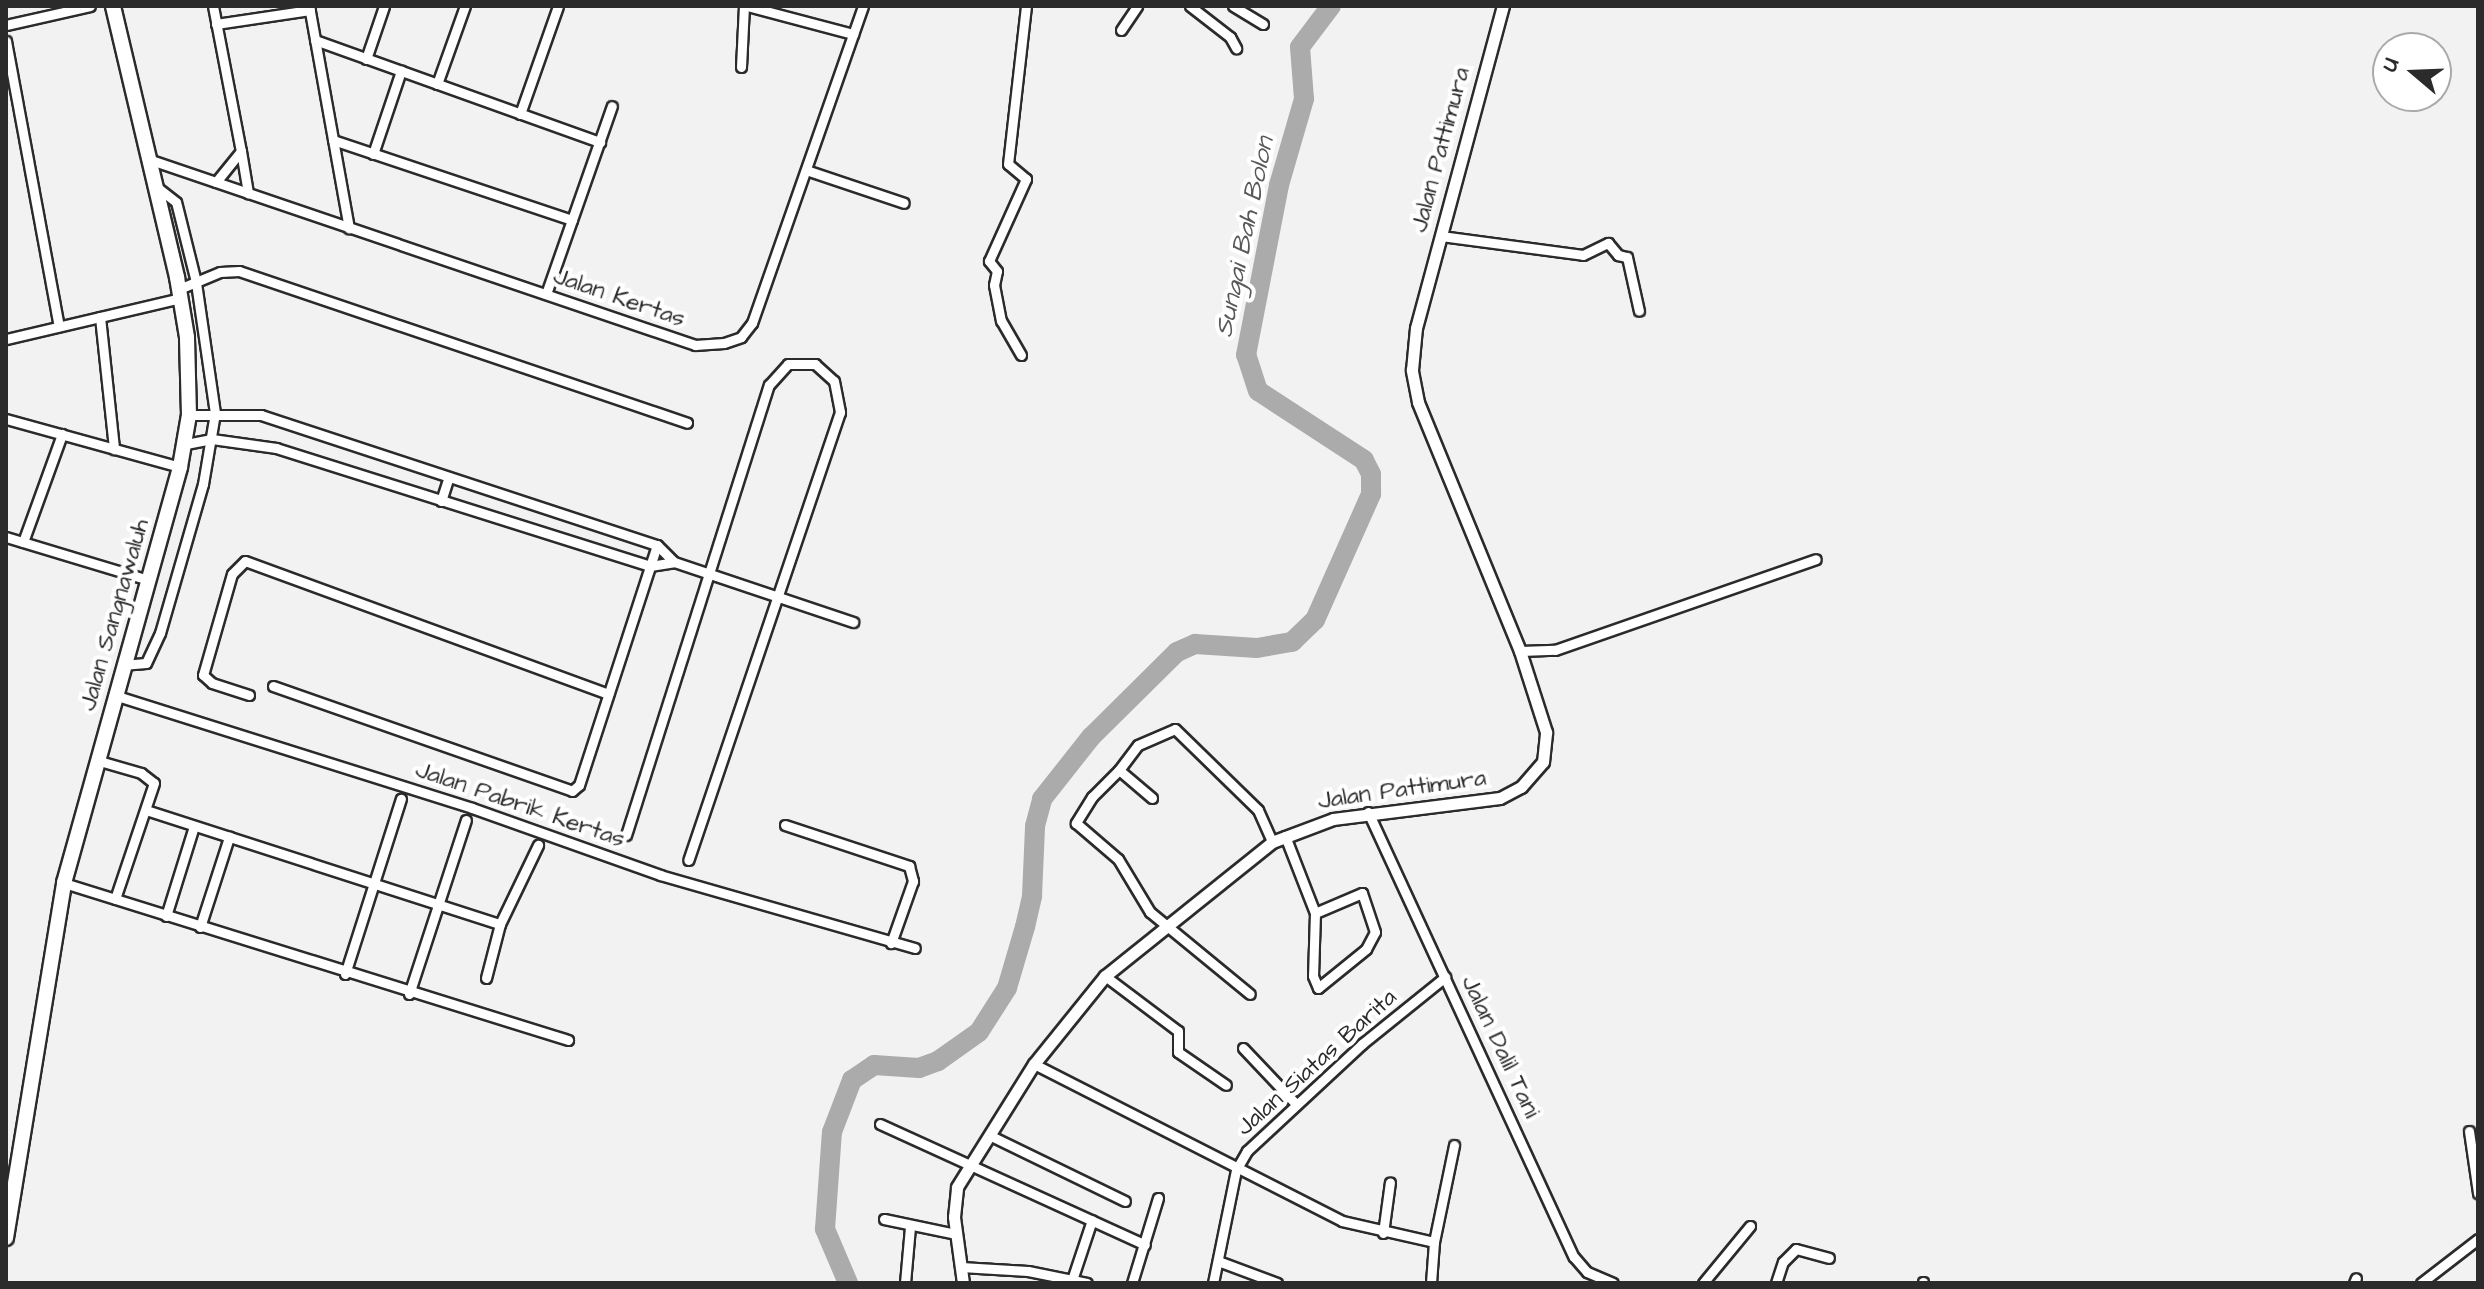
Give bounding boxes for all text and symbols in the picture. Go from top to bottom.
north arrow [2372,32,2452,112]
text: U [2374,54,2407,76]
street label: Jalan Pattimura [1405,64,1477,236]
water label: Sungai Bah Bolon [1209,134,1281,340]
street label: Jalan Kertas [549,262,689,334]
street label: Jalan Sangnawaluh [74,516,156,714]
street label: Jalan Pabrik Kertas [412,756,628,854]
street label: Jalan Pattimura [1316,764,1488,816]
street label: Jalan Dalil Tani [1454,971,1546,1123]
street label: Jalan Siatas Barita [1231,984,1403,1142]

